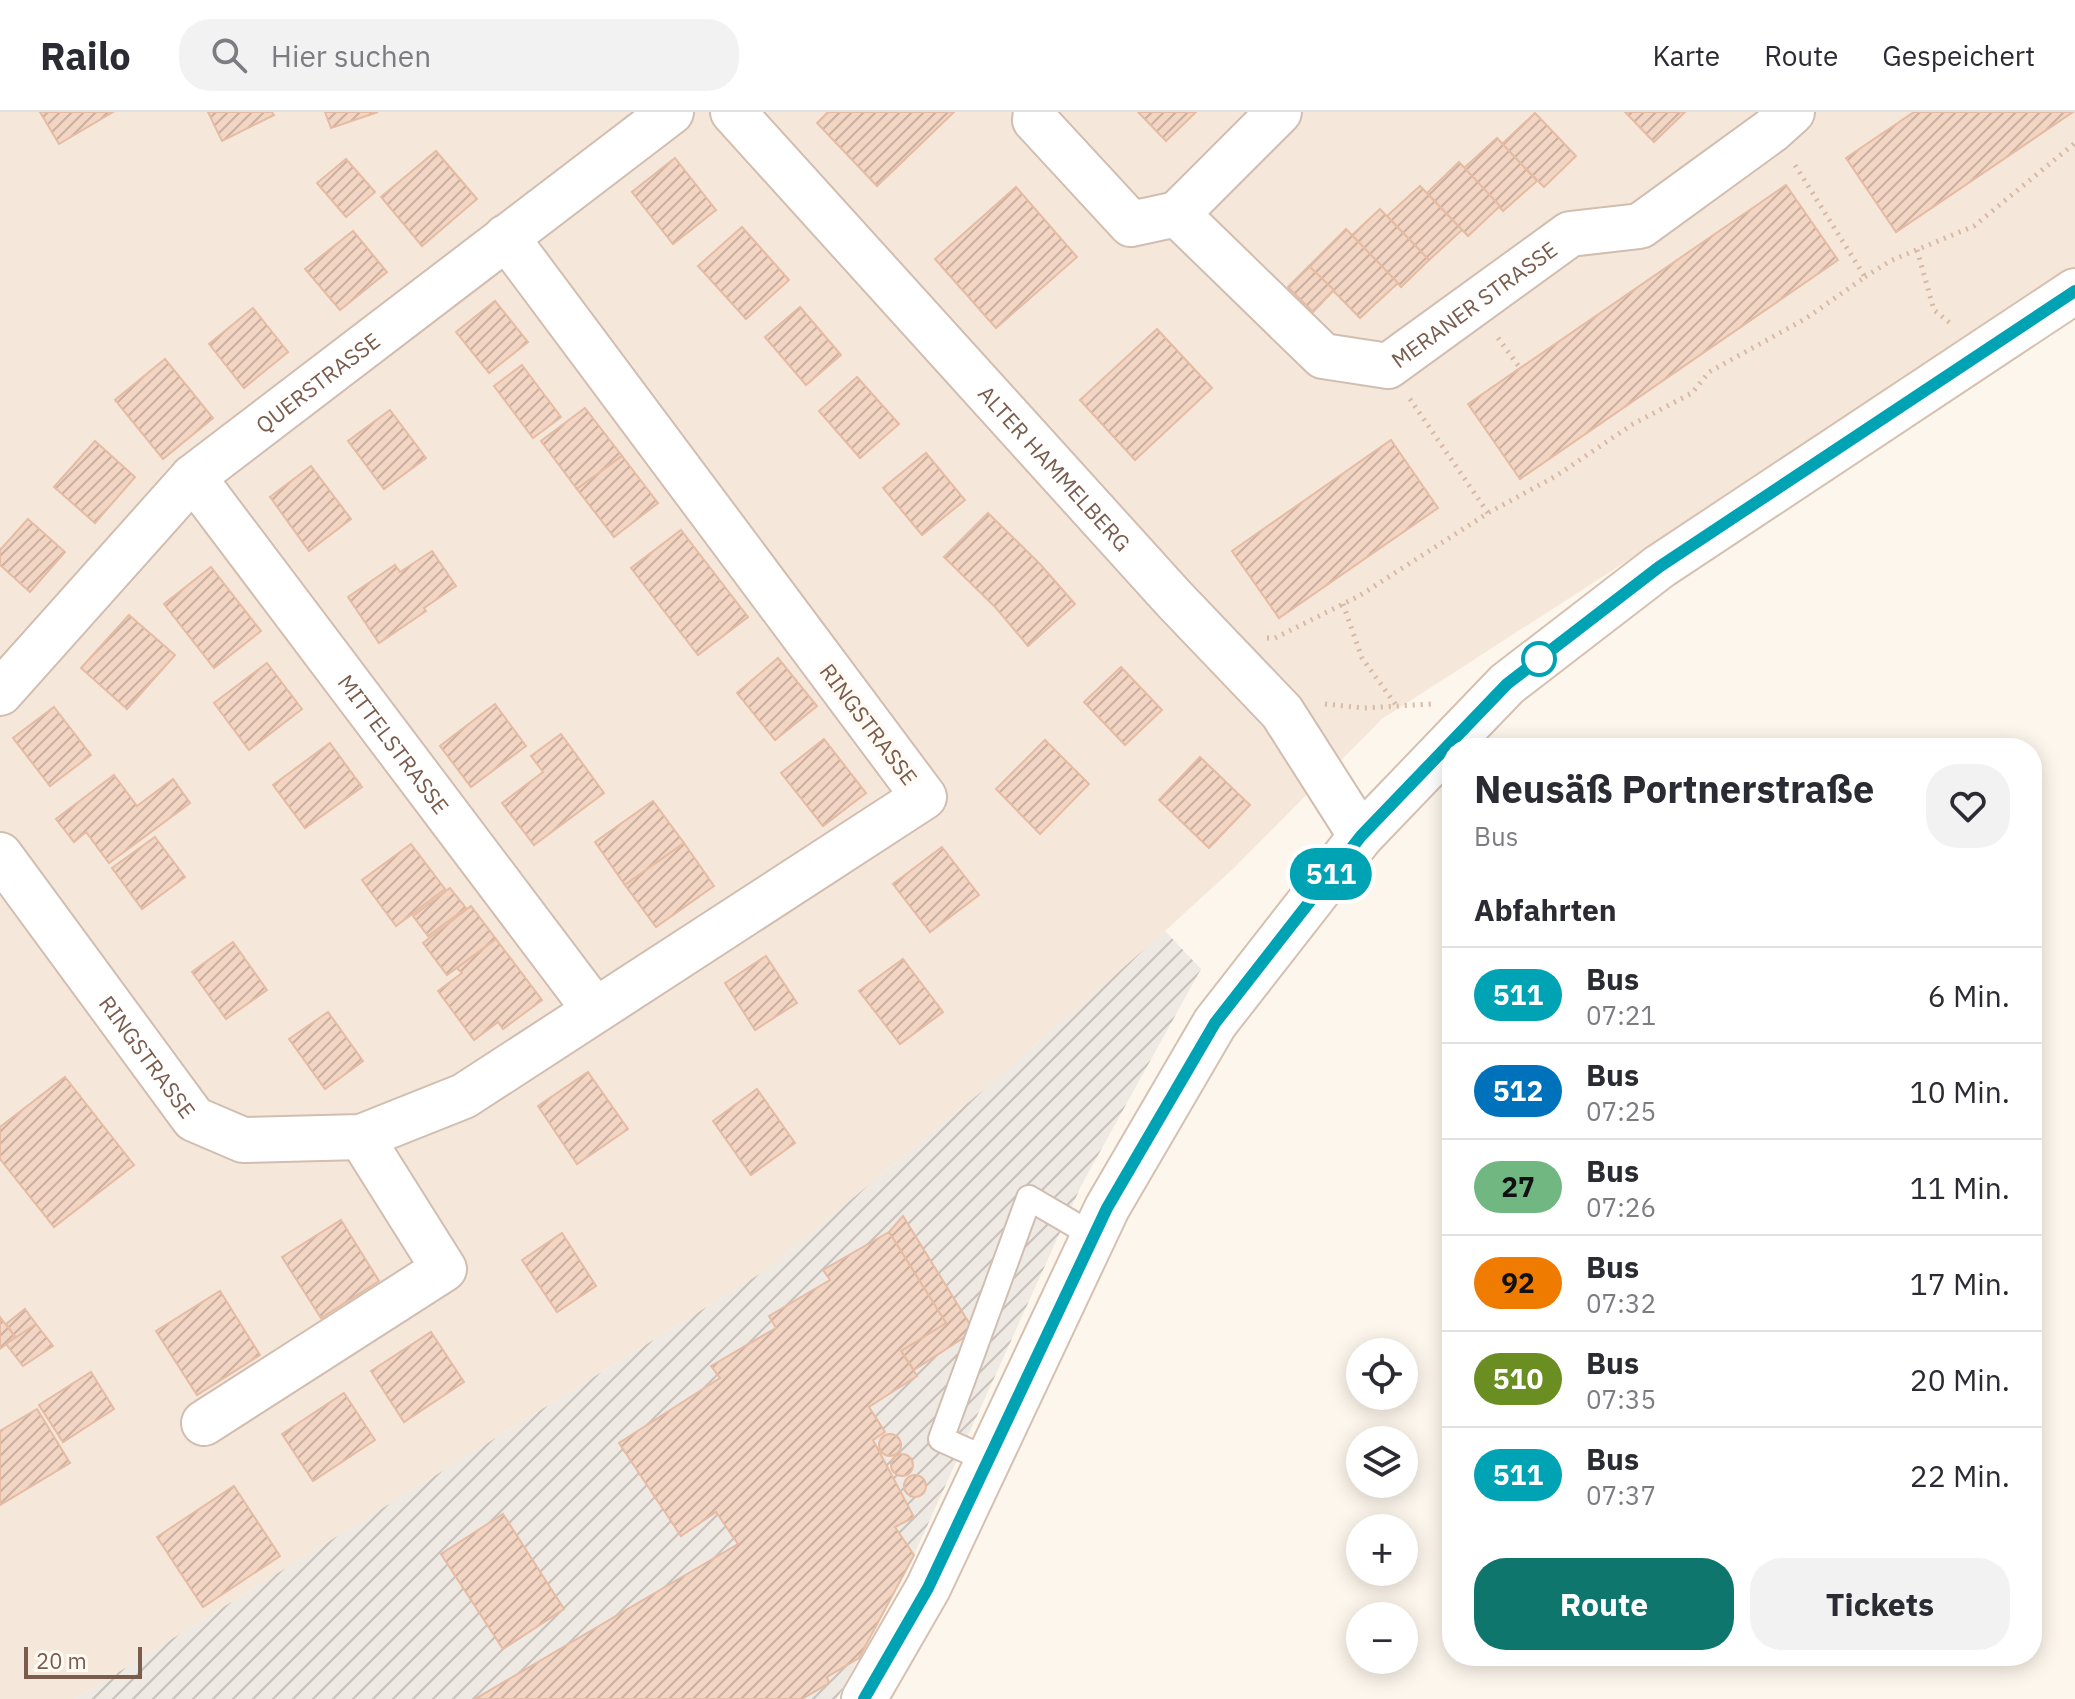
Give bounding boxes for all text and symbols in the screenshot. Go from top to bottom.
search box [179,19,739,91]
text: Railo [40,31,131,80]
icon: search [207,33,251,77]
text: Hier suchen [271,36,431,75]
text: Karte [1652,37,1720,74]
text: Route [1764,37,1838,74]
text: Gespeichert [1882,37,2035,74]
street label: MERANER STRASSE [1385,234,1562,374]
street label: QUERSTRASSE [249,325,385,439]
street label: ALTER HAMMELBERG [973,379,1138,557]
unlabelled marker [1522,642,1556,676]
street label: RINGSTRASSE [814,657,924,791]
street label: MITTELSTRASSE [332,668,456,819]
text: Neusäß Portnerstraße [1474,764,1874,813]
button: heart [1926,764,2010,848]
text: Bus [1474,819,1518,853]
line badge: 511 [1285,848,1377,900]
text: 511 [1306,855,1356,892]
text: Abfahrten [1474,890,1617,929]
text: Bus [1586,959,1639,998]
text: 511 [1493,976,1543,1013]
text: 6 Min. [1928,976,2010,1015]
street label: RINGSTRASSE [93,989,203,1124]
text: 07:21 [1586,998,1656,1032]
text: Bus [1586,1055,1639,1094]
text: 512 [1493,1072,1543,1109]
text: 10 Min. [1910,1072,2010,1111]
text: 07:25 [1586,1094,1656,1128]
text: Bus [1586,1151,1639,1190]
text: 27 [1501,1168,1535,1205]
text: 11 Min. [1910,1168,2010,1207]
text: 07:26 [1586,1190,1656,1224]
text: Bus [1586,1247,1639,1286]
text: 92 [1501,1264,1535,1301]
text: 17 Min. [1910,1264,2010,1303]
text: 07:32 [1586,1286,1656,1320]
map controls [1346,1338,1418,1674]
button: locate [1346,1338,1418,1410]
text: Bus [1586,1343,1639,1382]
text: 510 [1493,1360,1543,1397]
text: 20 Min. [1910,1360,2010,1399]
text: 07:35 [1586,1382,1656,1416]
button: layers [1346,1426,1418,1498]
text: Bus [1586,1439,1639,1478]
text: 511 [1493,1456,1543,1493]
text: 22 Min. [1910,1456,2010,1495]
text: 07:37 [1586,1478,1656,1512]
button: + [1346,1514,1418,1586]
button: Route [1474,1558,1734,1650]
button: Tickets [1750,1558,2010,1650]
button: − [1346,1602,1418,1674]
scale bar [24,1643,142,1679]
text: 20 m [36,1646,87,1675]

